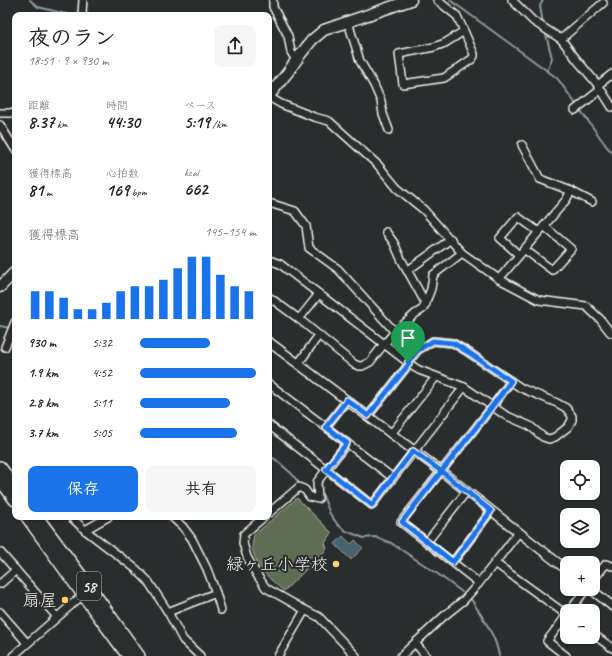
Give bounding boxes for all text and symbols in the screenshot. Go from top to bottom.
text: 夜のラン [28,24,116,52]
button: share [214,25,256,67]
text: 18:51 · 9 × 930 m [28,53,109,69]
text: 距離 [28,98,50,112]
text: 時間 [106,98,128,112]
text: ペース [184,98,216,112]
text: 8.37 [28,112,54,133]
text: 44:30 [106,112,140,133]
text: 5:19 [184,112,210,133]
text: km [54,117,68,131]
text: /km [210,117,227,131]
text: kcal [184,165,199,179]
text: 獲得標高 [28,166,72,180]
text: 心拍数 [106,166,139,180]
text: 662 [184,179,208,200]
text: 81 [28,180,43,201]
text: 169 [106,180,129,201]
text: m [43,185,52,199]
text: bpm [129,185,147,199]
text: 145–154 m [205,224,256,240]
text: 獲得標高 [28,227,80,243]
pin [391,321,425,362]
icon: arrive [397,327,419,349]
text: 930 m [28,335,56,351]
text: 5:32 [92,335,112,351]
text: 1.9 km [28,365,58,381]
text: 4:52 [92,365,112,381]
text: 2.8 km [28,395,58,411]
text: 5:11 [92,395,112,411]
text: 3.7 km [28,425,58,441]
text: 5:05 [92,425,112,441]
map controls [560,460,600,644]
button: locate [560,460,600,500]
button: 保存 [28,466,138,512]
button: 共有 [146,466,256,512]
button: layers [560,508,600,548]
place label: 緑ヶ丘小学校 [226,554,328,575]
button: + [560,556,600,596]
marker: 緑ヶ丘小学校 [331,559,341,569]
road number: 58 [77,572,101,600]
place label: 扇屋 [23,590,57,611]
marker: 扇屋 [60,595,70,605]
button: − [560,604,600,644]

